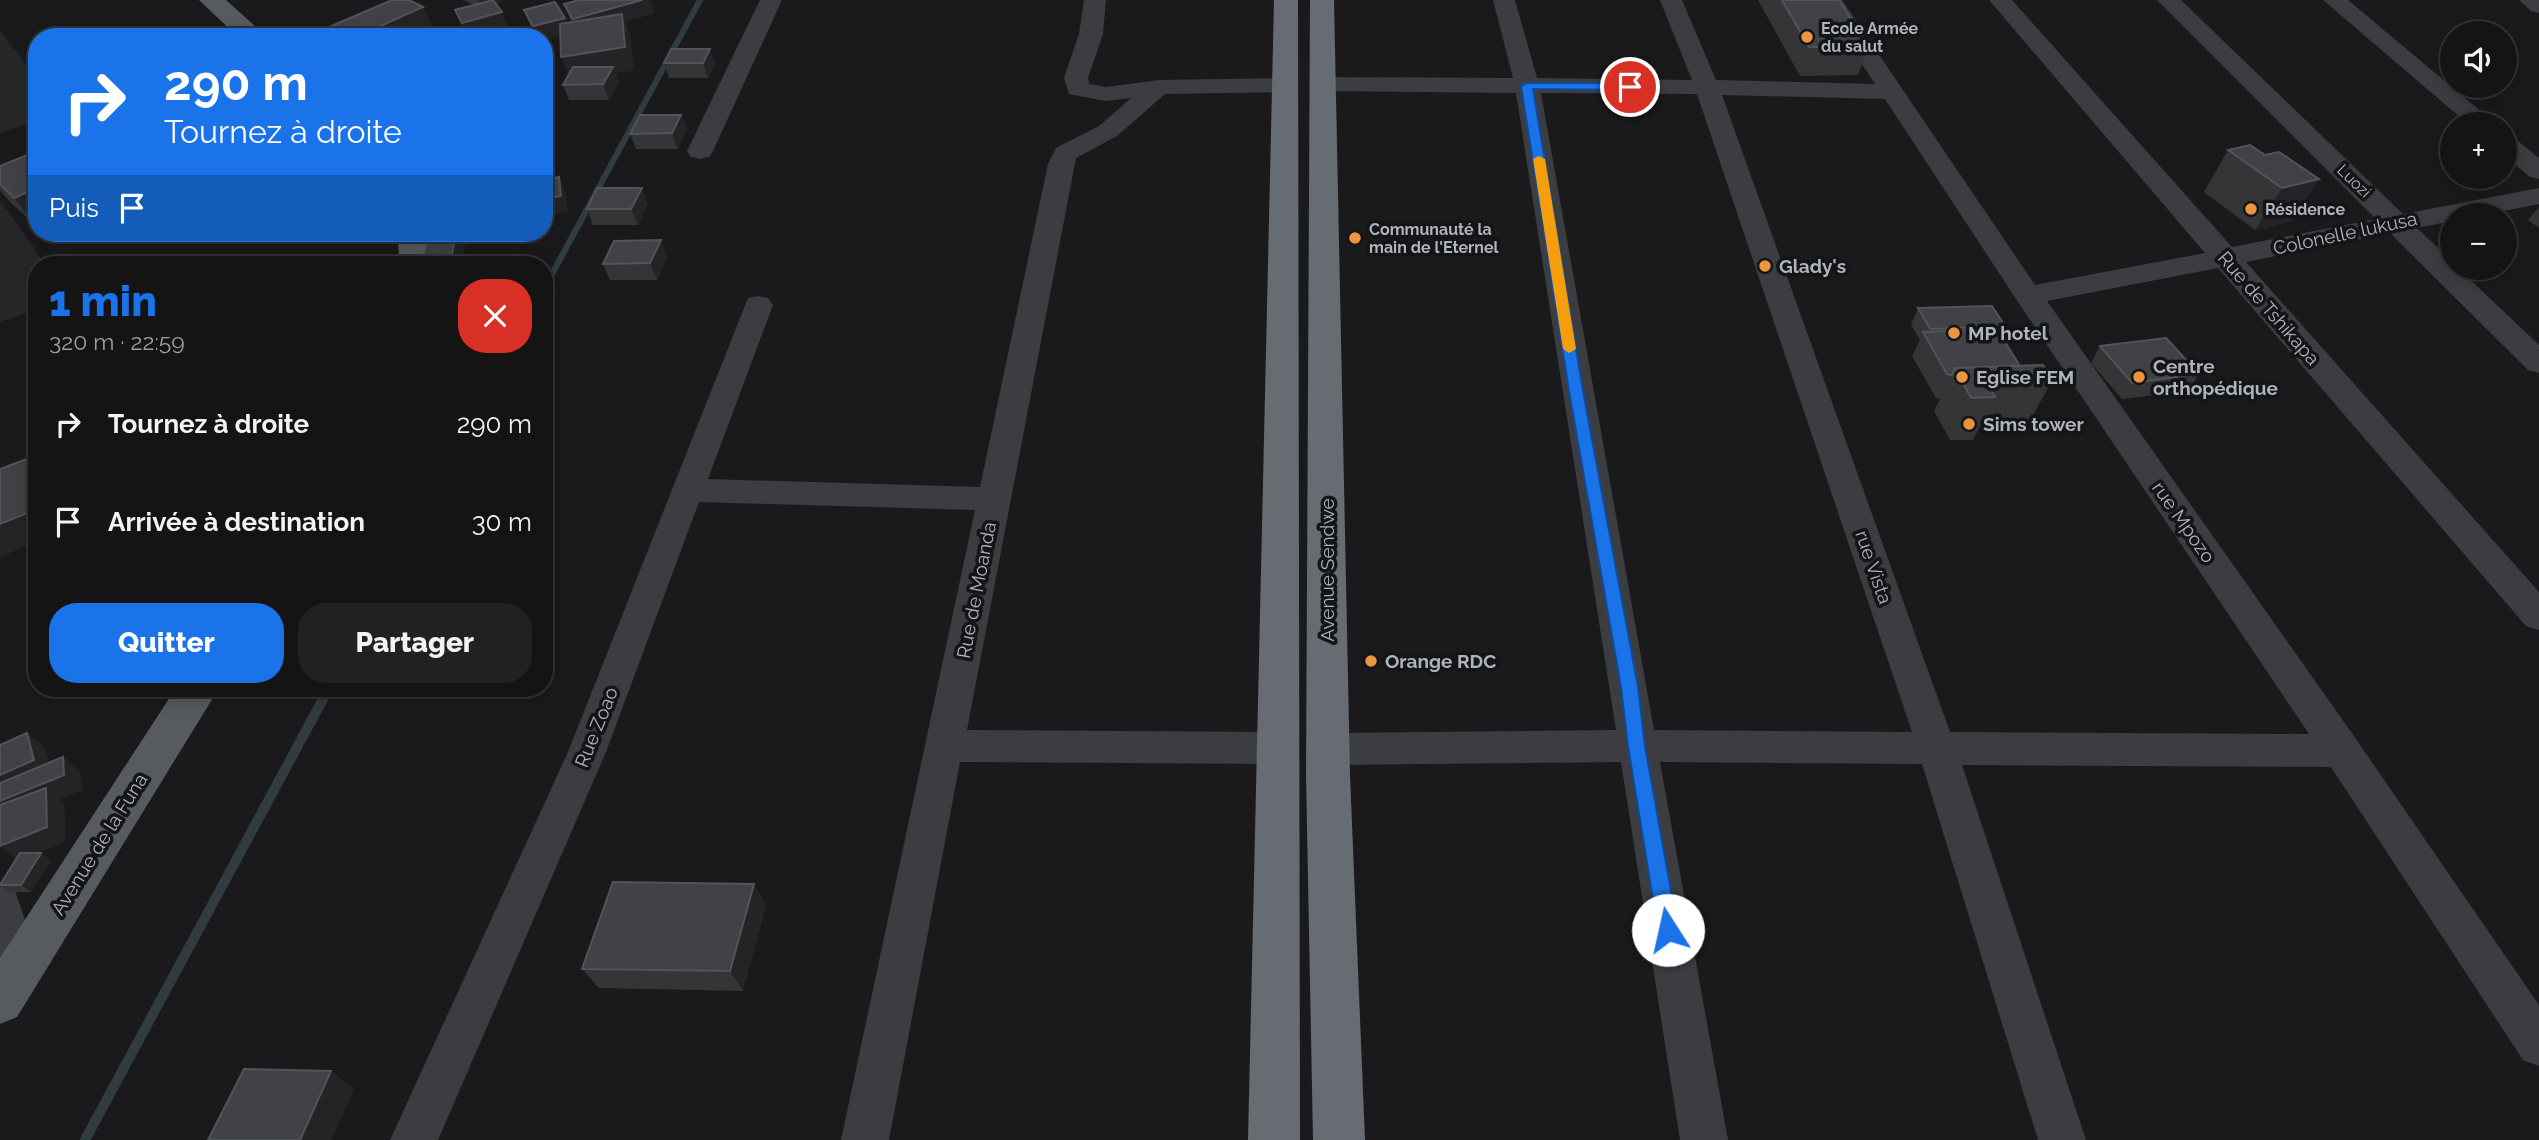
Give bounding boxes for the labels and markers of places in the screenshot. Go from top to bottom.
place label: Ecole Armée du salut [1821,19,1919,56]
marker: Ecole Armée du salut [1799,29,1815,45]
pin [1600,57,1660,117]
place label: Résidence [2265,200,2345,219]
marker: Résidence [2243,201,2259,217]
place label: Communauté la main de l'Eternel [1369,220,1500,257]
marker: Communauté la main de l'Eternel [1347,230,1363,246]
place label: Glady's [1779,255,1846,277]
marker: Glady's [1757,258,1773,274]
place label: MP hotel [1968,322,2049,344]
marker: MP hotel [1946,325,1962,341]
place label: Centre orthopédique [2153,355,2278,399]
place label: Eglise FEM [1976,366,2074,388]
marker: Eglise FEM [1954,369,1970,385]
marker: Centre orthopédique [2131,369,2147,385]
place label: Sims tower [1983,413,2084,435]
marker: Sims tower [1961,416,1977,432]
place label: Orange RDC [1385,650,1496,672]
marker: Orange RDC [1363,653,1379,669]

